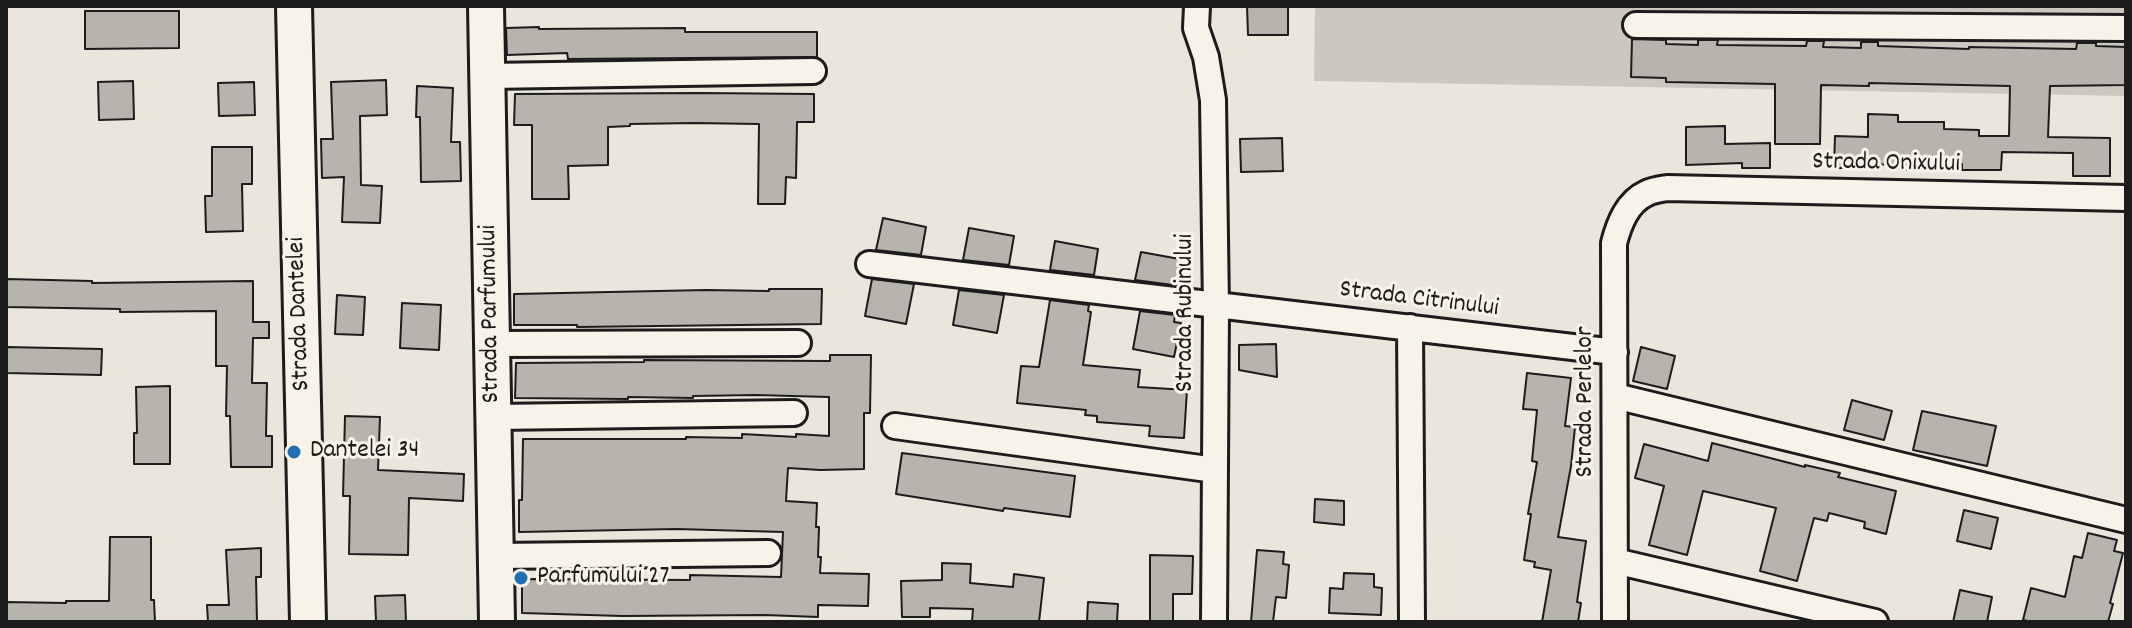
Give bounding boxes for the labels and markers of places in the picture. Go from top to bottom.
place label: Dantelei 34 [310,436,419,468]
marker: Dantelei 34 [285,443,303,461]
place label: Parfumului 27 [537,562,669,594]
marker: Parfumului 27 [512,569,530,587]

